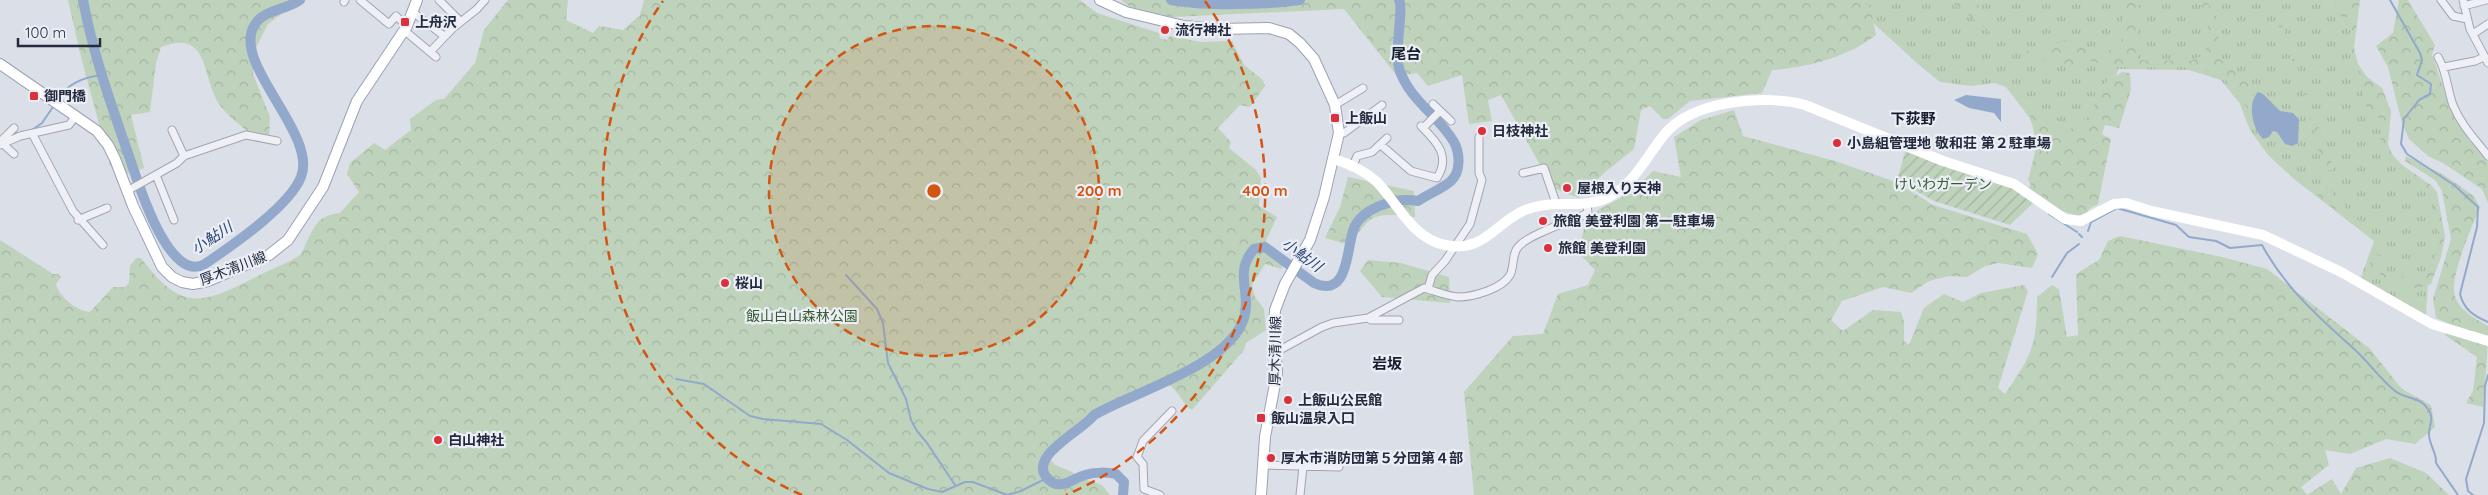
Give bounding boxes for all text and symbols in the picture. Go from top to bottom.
place label: 上舟沢 [415,13,457,31]
scale bar [18,15,100,47]
marker: 上舟沢 [399,16,411,28]
place label: 流行神社 [1175,21,1231,39]
text: 100 m [25,23,66,42]
marker: 流行神社 [1159,24,1171,36]
district label: 尾台 [1391,44,1421,63]
place label: 御門橋 [44,87,86,105]
marker: 御門橋 [28,90,40,102]
place label: 上飯山 [1345,109,1387,127]
district label: 下荻野 [1890,109,1936,128]
marker: 上飯山 [1329,112,1341,124]
place label: 日枝神社 [1492,122,1548,140]
marker: 日枝神社 [1476,125,1488,137]
place label: 小島組管理地 敬和荘 第２駐車場 [1847,134,2051,152]
marker: 小島組管理地 敬和荘 第２駐車場 [1831,137,1843,149]
park label: けいわガーデン [1894,175,1992,193]
place label: 屋根入り天神 [1577,179,1661,197]
text: 200 m [1077,181,1122,200]
text: 400 m [1242,181,1288,200]
centre of rings [925,182,943,200]
marker: 屋根入り天神 [1561,182,1573,194]
place label: 旅館 美登利園 第一駐車場 [1553,212,1715,230]
marker: 旅館 美登利園 第一駐車場 [1537,215,1549,227]
water label: 小鮎川 [188,216,237,258]
water label: 小鮎川 [1279,234,1328,277]
place label: 旅館 美登利園 [1558,239,1646,257]
marker: 旅館 美登利園 [1542,242,1554,254]
street label: 厚木清川線 [197,247,269,289]
place label: 桜山 [735,274,763,292]
marker: 桜山 [719,277,731,289]
park label: 飯山白山森林公園 [746,307,858,325]
street label: 厚木清川線 [1265,316,1285,386]
district label: 岩坂 [1372,354,1402,373]
place label: 上飯山公民館 [1298,391,1382,409]
marker: 上飯山公民館 [1282,394,1294,406]
place label: 飯山温泉入口 [1271,409,1355,427]
marker: 飯山温泉入口 [1255,412,1267,424]
place label: 白山神社 [448,431,504,449]
marker: 白山神社 [432,434,444,446]
place label: 厚木市消防団第５分団第４部 [1281,449,1463,467]
marker: 厚木市消防団第５分団第４部 [1265,452,1277,464]

